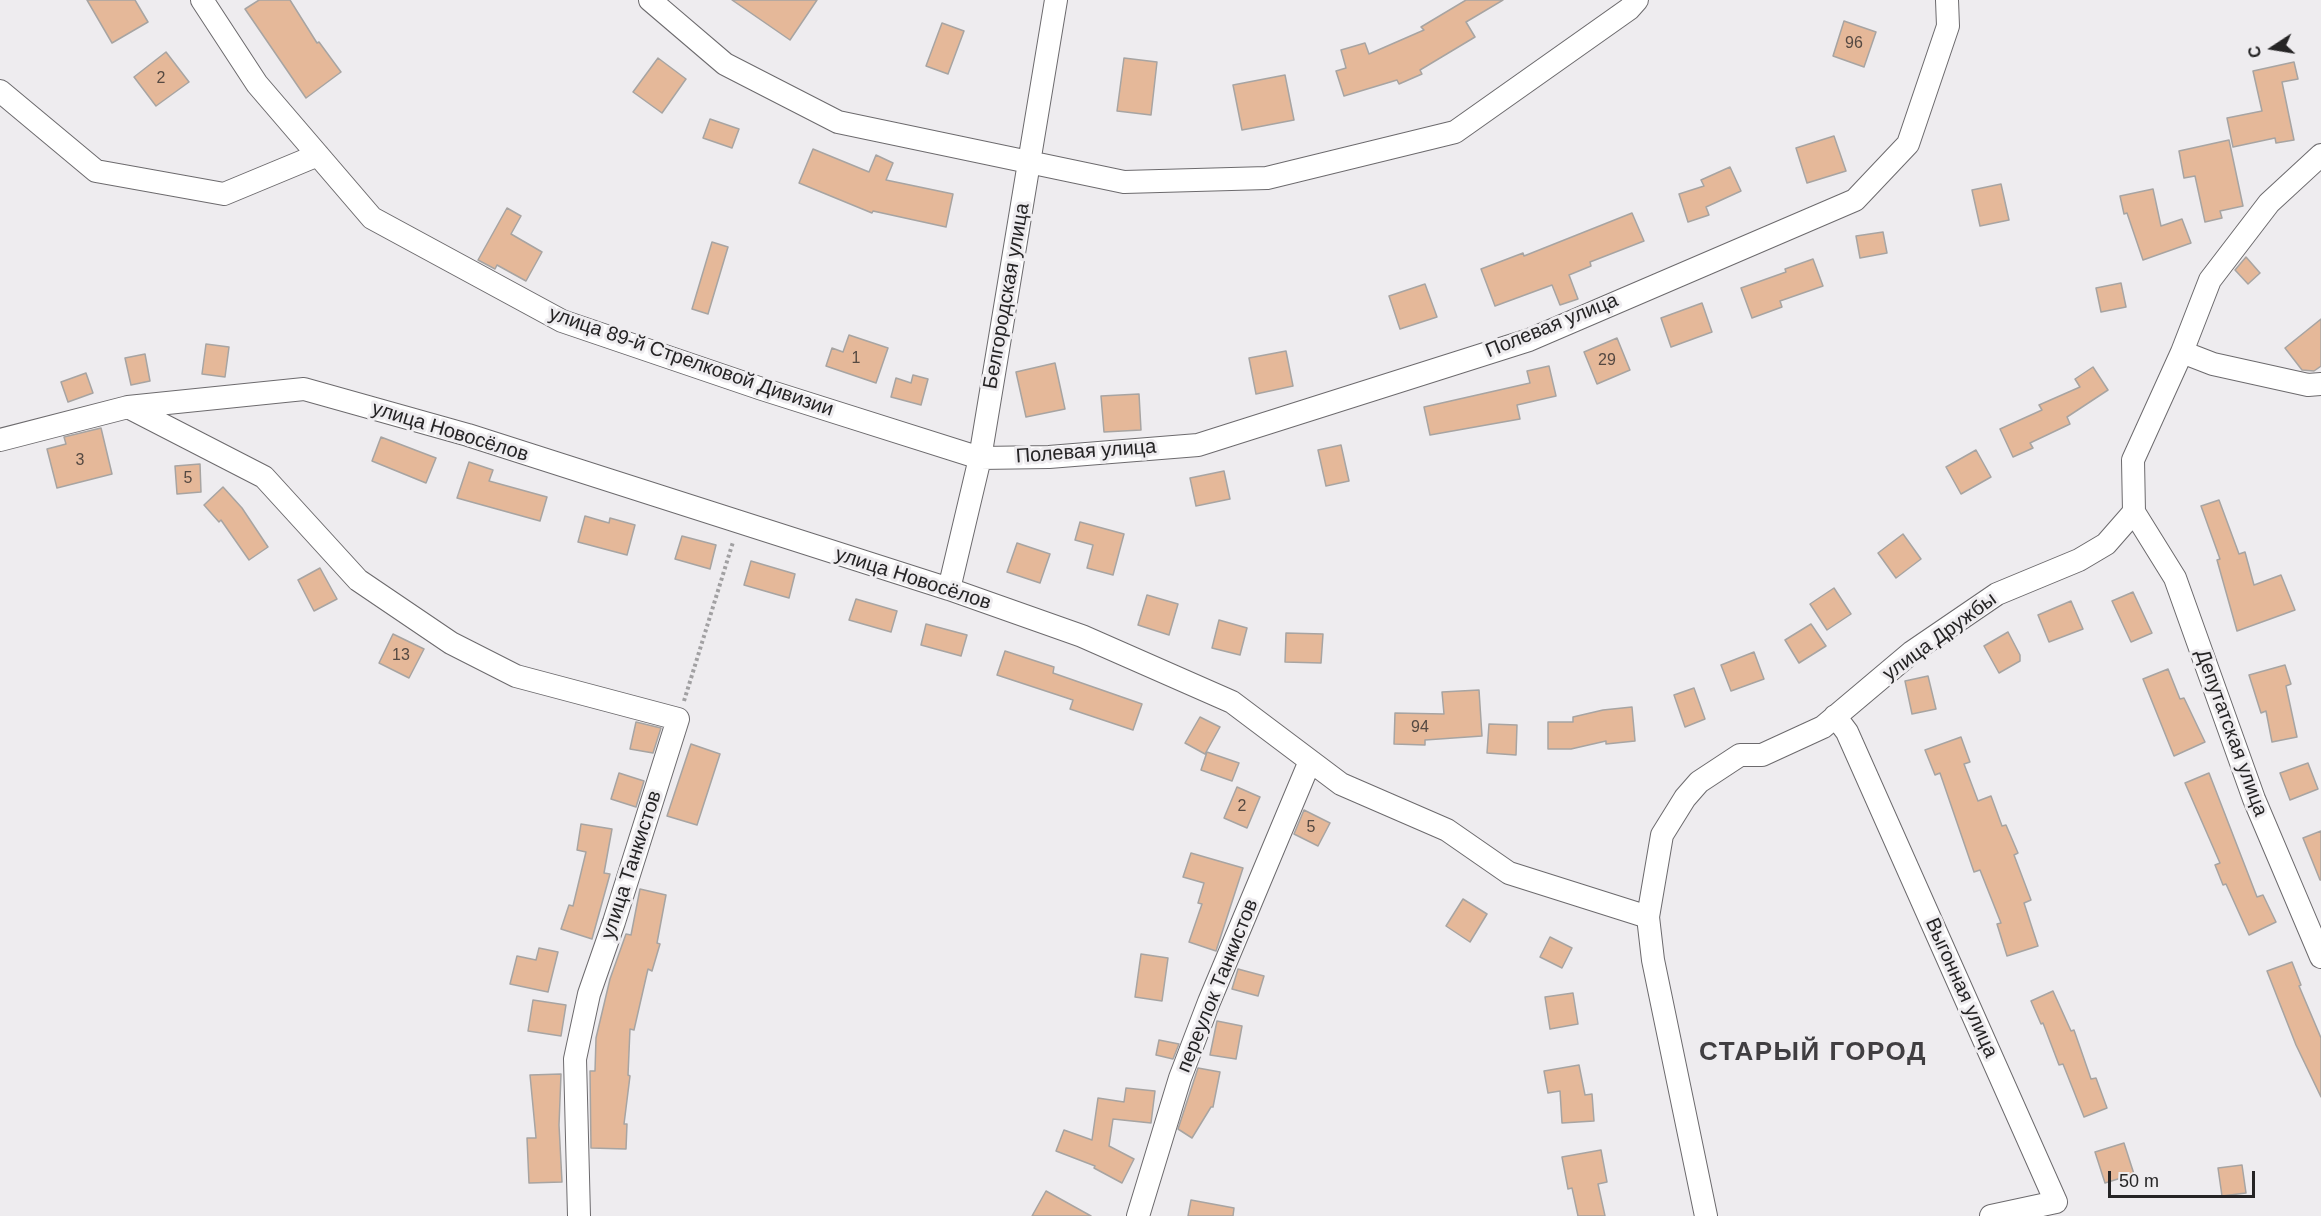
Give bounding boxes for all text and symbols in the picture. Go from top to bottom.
north arrow [2243,18,2303,78]
house number: 96 [1845,34,1863,54]
text: С [2245,44,2264,59]
house number: 2 [157,69,165,89]
street label: Белгородская улица [979,201,1035,391]
street label: Полевая улица [1482,289,1622,363]
street label: улица 89-й Стрелковой Дивизии [546,302,836,422]
house number: 1 [852,349,860,369]
house number: 29 [1598,351,1616,371]
street label: улица Новосёлов [369,397,531,467]
street label: Полевая улица [1015,435,1157,469]
house number: 3 [76,451,84,471]
house number: 5 [184,469,192,489]
street label: улица Новосёлов [832,542,994,616]
street label: улица Дружбы [1878,588,2002,686]
house number: 13 [392,646,410,666]
street label: Депутатская улица [2190,646,2272,820]
house number: 94 [1411,718,1429,738]
street label: улица Танкистов [597,788,667,942]
house number: 2 [1238,797,1246,817]
house number: 5 [1307,818,1315,838]
street label: переулок Танкистов [1172,896,1264,1076]
street label: Выгонная улица [1919,914,2003,1062]
district label: СТАРЫЙ ГОРОД [1699,1037,1927,1069]
scale bar [2111,1159,2258,1197]
text: 50 m [2119,1171,2159,1191]

